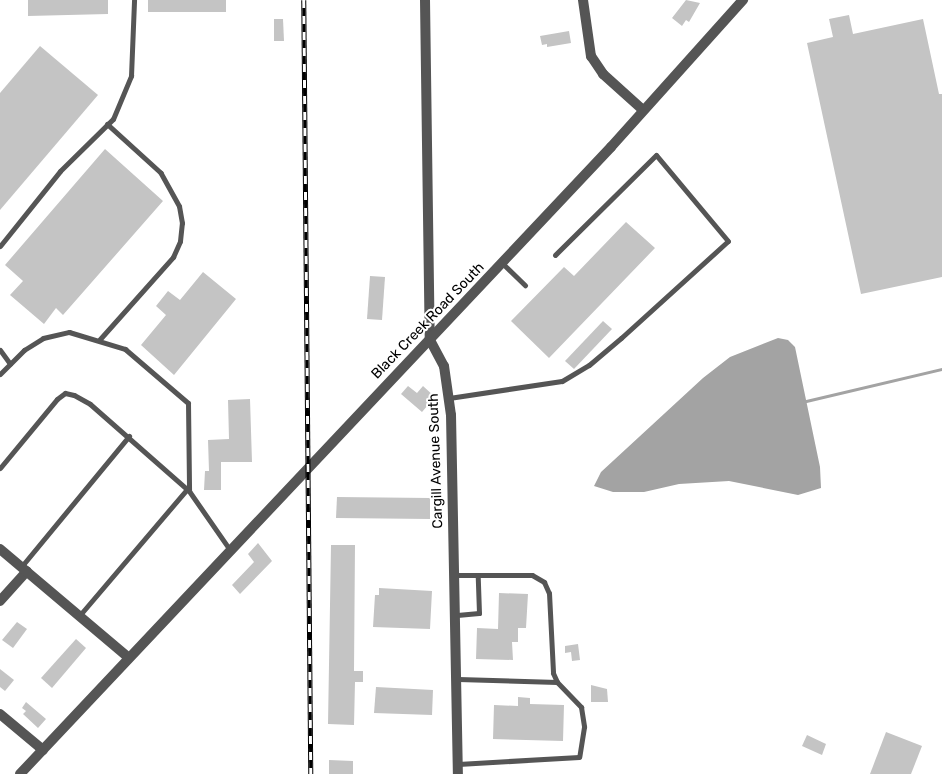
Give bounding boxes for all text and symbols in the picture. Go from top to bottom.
street label: Black Creek Road South [368,259,488,383]
street label: Cargill Avenue South [425,393,447,529]

